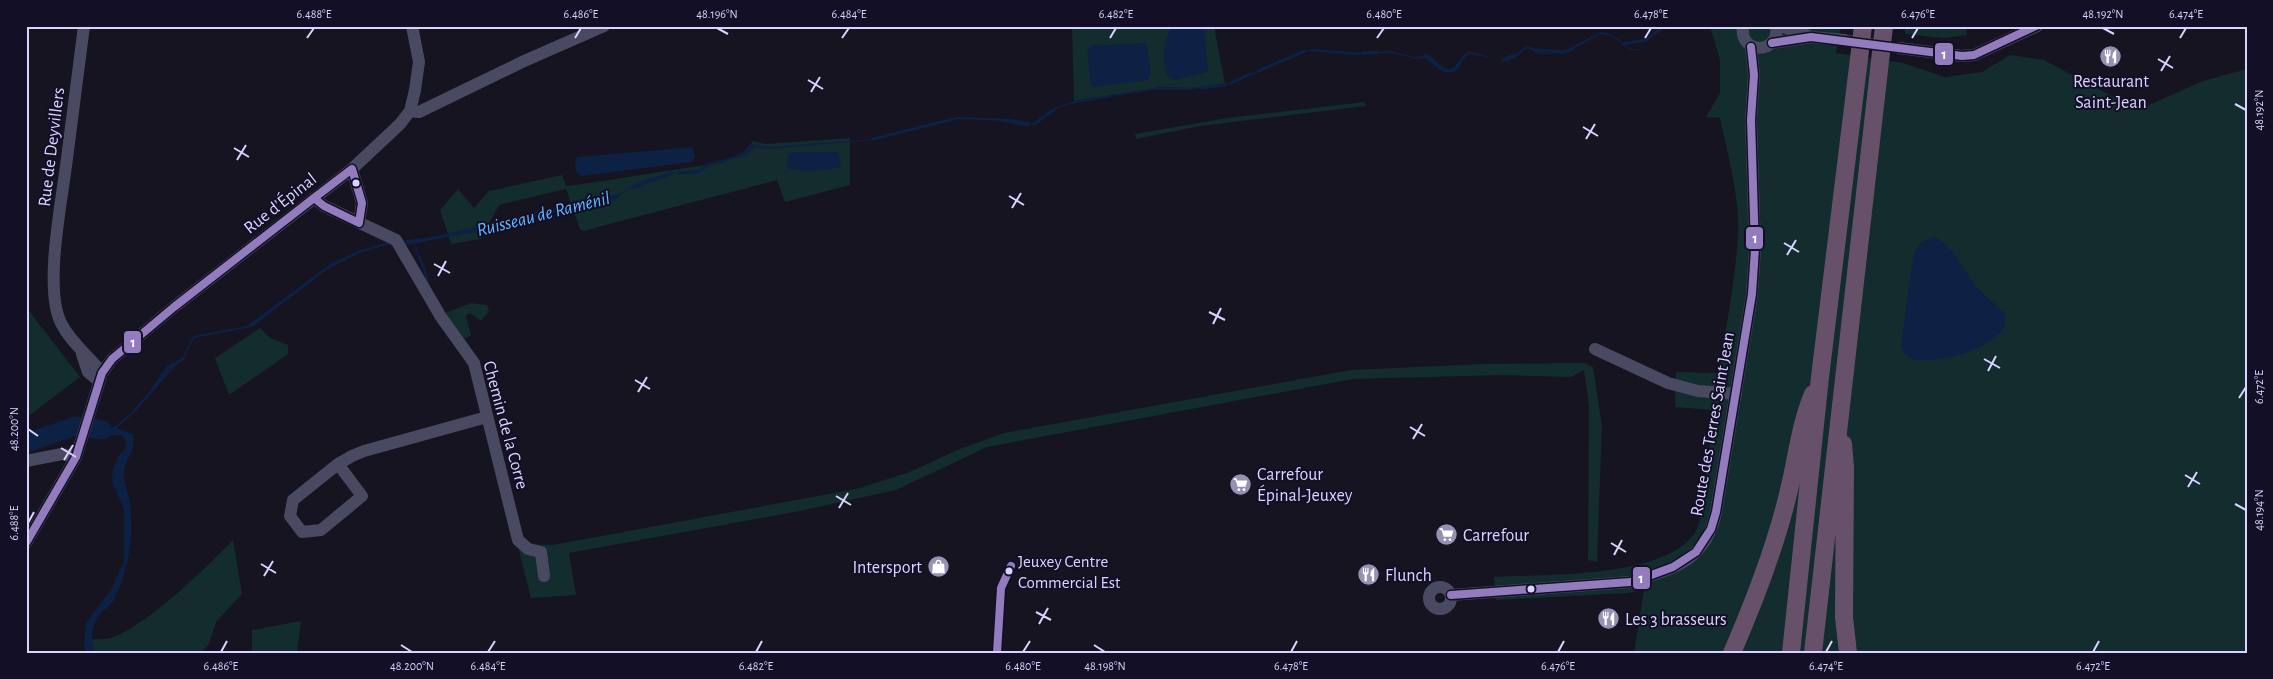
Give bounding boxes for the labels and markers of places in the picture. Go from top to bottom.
restaurant icon: Restaurant Saint-Jean [2099,44,2123,68]
place label: Restaurant Saint-Jean [2073,73,2149,112]
unlabelled marker [351,178,361,188]
place label: Carrefour Épinal-Jeuxey [1257,466,1353,505]
supermarket icon: Carrefour Épinal-Jeuxey [1229,472,1253,496]
supermarket icon: Carrefour [1435,523,1459,547]
place label: Carrefour [1463,527,1529,545]
place label: Jeuxey Centre Commercial Est [1018,553,1121,591]
shop icon: Intersport [926,555,950,579]
place label: Intersport [852,559,922,577]
restaurant icon: Flunch [1357,563,1381,587]
marker: Jeuxey Centre Commercial Est [1004,566,1014,576]
place label: Flunch [1385,567,1432,585]
unlabelled marker [1526,584,1536,594]
restaurant icon: Les 3 brasseurs [1597,607,1621,631]
place label: Les 3 brasseurs [1625,611,1727,629]

